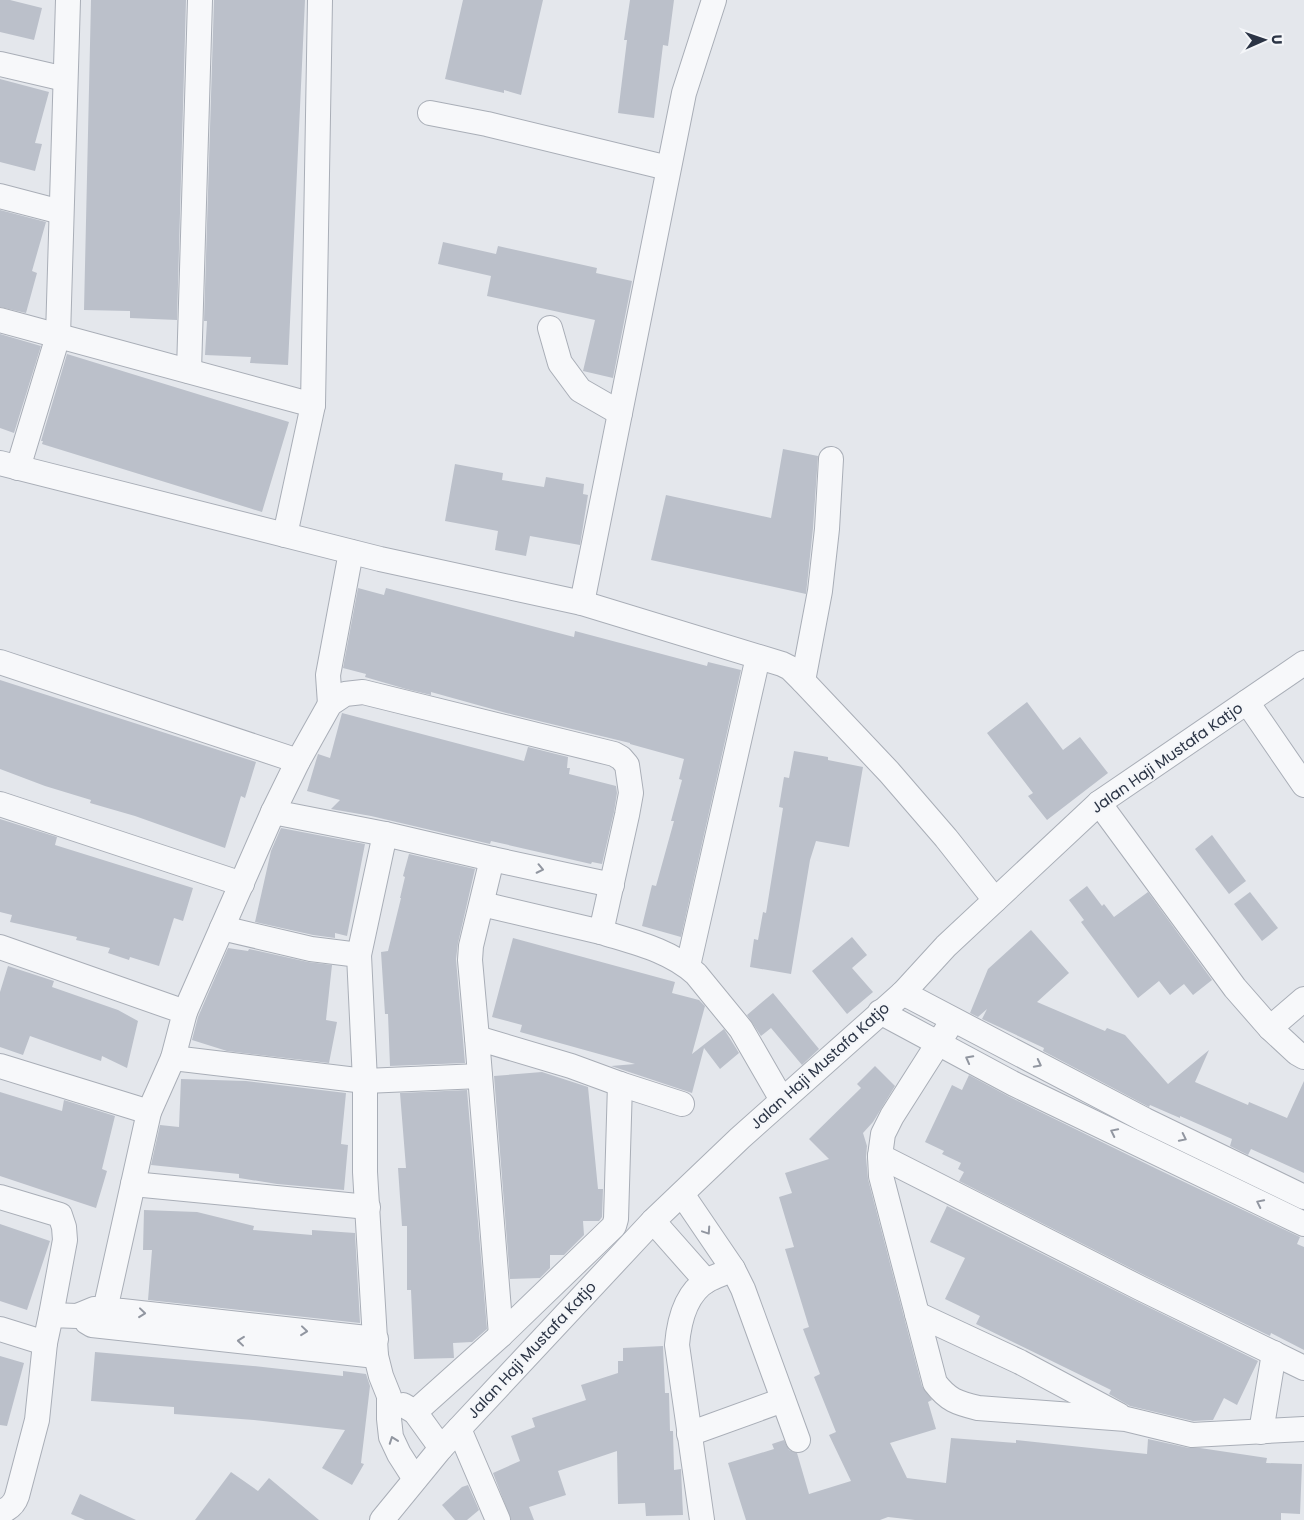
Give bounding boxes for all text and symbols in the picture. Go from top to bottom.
north arrow [1239,15,1289,65]
text: U [1267,34,1287,45]
street label: Jalan Haji Mustafa Katjo [1087,697,1247,818]
one-way arrow [535,863,544,874]
street label: Jalan Haji Mustafa Katjo [746,997,894,1134]
one-way arrow [965,1056,974,1066]
one-way arrow [1033,1058,1042,1068]
one-way arrow [1110,1128,1119,1138]
one-way arrow [1178,1132,1187,1142]
one-way arrow [1256,1199,1265,1209]
one-way arrow [701,1226,711,1235]
street label: Jalan Haji Mustafa Katjo [462,1277,601,1423]
one-way arrow [138,1307,146,1318]
one-way arrow [300,1325,308,1336]
one-way arrow [237,1336,245,1347]
one-way arrow [389,1436,399,1445]

